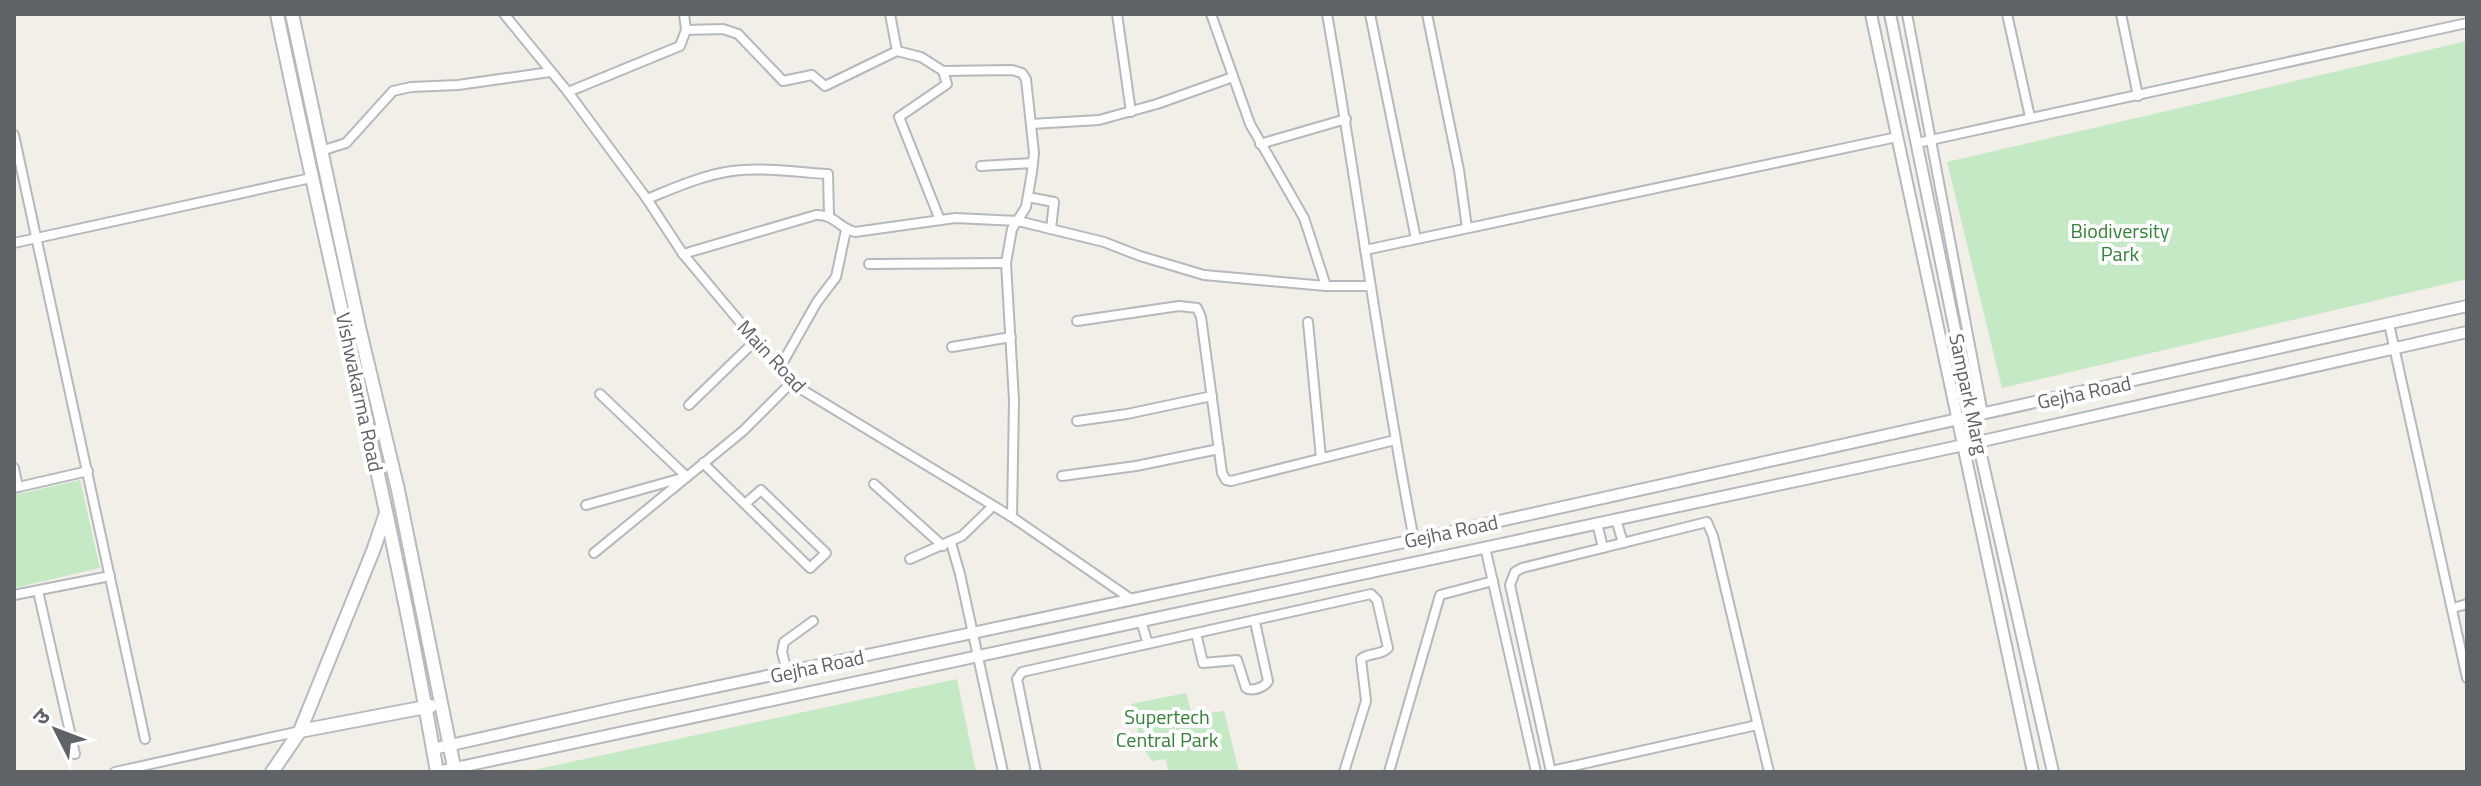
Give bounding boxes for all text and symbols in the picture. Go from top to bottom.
park label: Biodiversity Park [2070,215,2170,269]
street label: Vishwakarma Road [328,310,392,474]
street label: Main Road [730,313,814,399]
street label: Sampark Marg [1941,331,1997,457]
street label: Gejha Road [2034,367,2134,417]
street label: Gejha Road [1401,506,1501,556]
street label: Gejha Road [767,641,867,691]
north arrow [16,690,96,770]
text: उ [24,700,59,733]
park label: Supertech Central Park [1116,701,1219,755]

